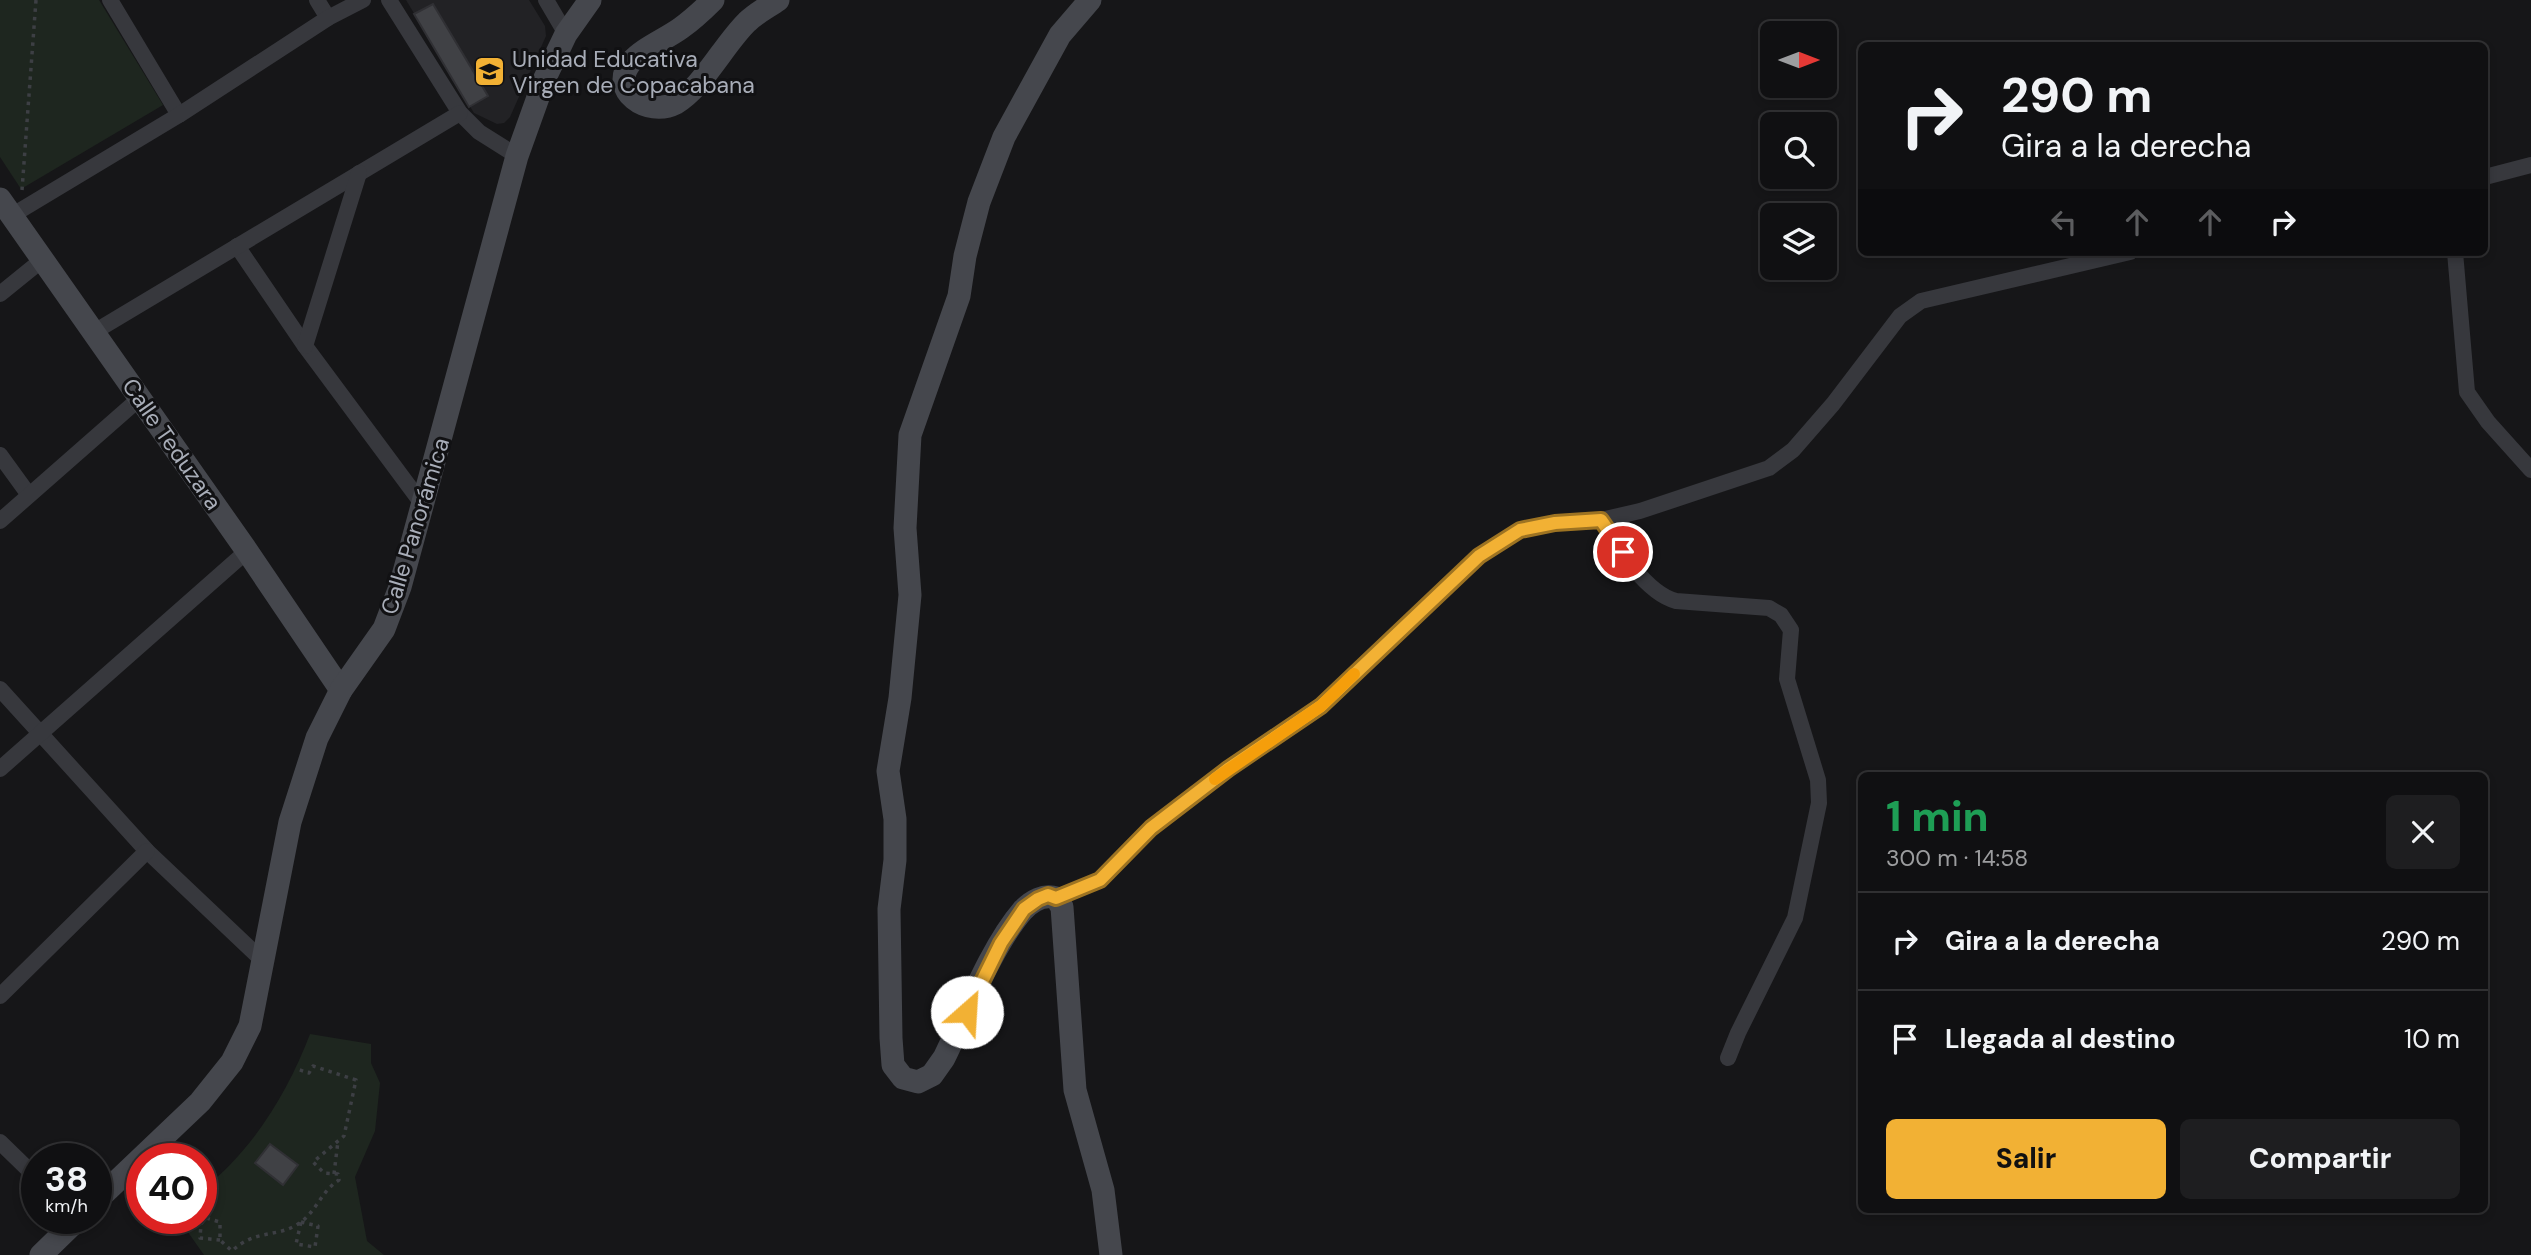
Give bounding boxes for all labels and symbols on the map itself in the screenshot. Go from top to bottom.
north arrow [1760,21,1838,98]
place label: Unidad Educativa Virgen de Copacabana [512,44,755,100]
school or university icon: Unidad Educativa Virgen de Copacabana [472,55,506,89]
street label: Calle Teduzara [116,372,228,516]
street label: Calle Panorámica [374,434,456,618]
pin [1593,522,1653,582]
position arrow [930,975,1004,1049]
speed limit sign: 40 [126,1143,217,1234]

